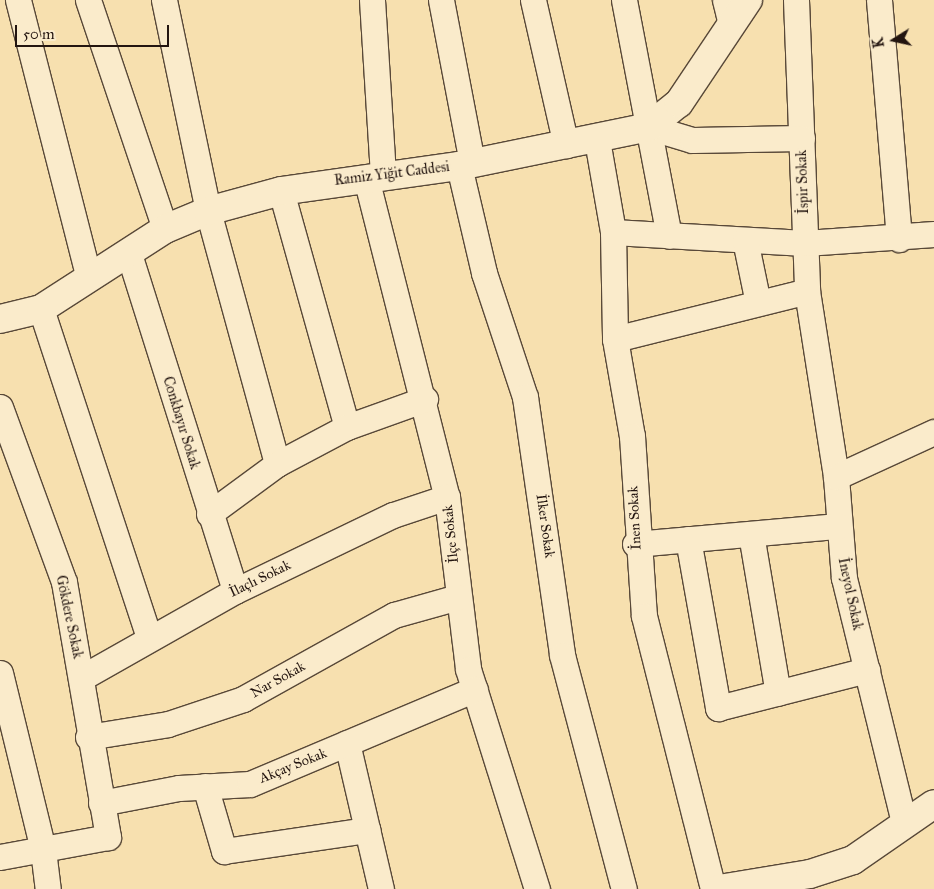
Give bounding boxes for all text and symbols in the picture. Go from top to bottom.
scale bar [18,15,171,47]
north arrow [869,15,919,65]
text: 50 m [23,25,55,43]
text: K [870,36,888,49]
street label: İspir Sokak [793,150,813,214]
street label: Ramiz Yiğit Caddesi [333,159,451,189]
street label: Conkbayır Sokak [159,375,203,471]
street label: İnen Sokak [625,486,645,550]
street label: İlker Sokak [532,493,558,559]
street label: İlçe Sokak [440,504,462,564]
street label: İneyol Sokak [834,556,866,632]
street label: İlaçlı Sokak [227,557,293,601]
street label: Gökdere Sokak [52,574,86,660]
street label: Nar Sokak [248,658,308,702]
street label: Akçay Sokak [257,745,329,787]

